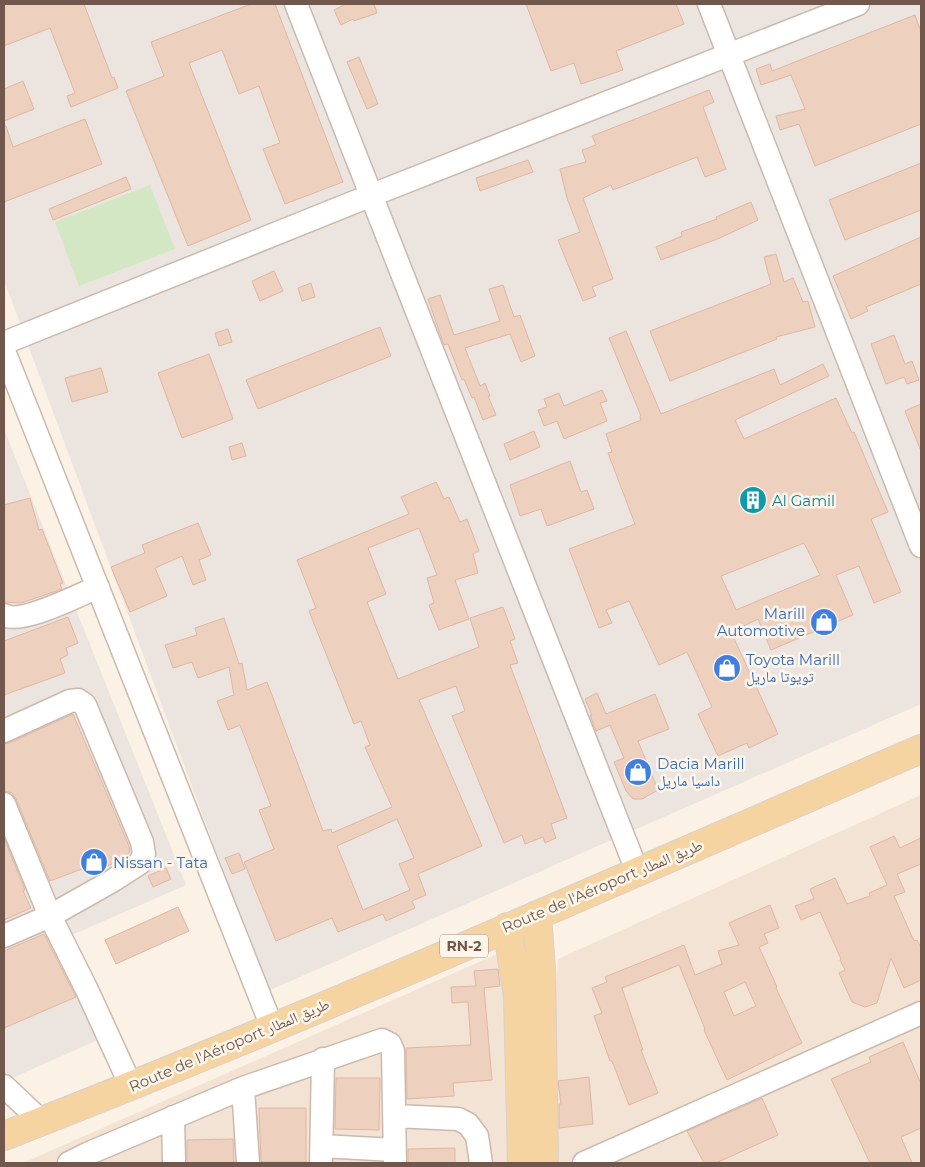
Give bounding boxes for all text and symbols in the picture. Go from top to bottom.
building icon: Al Gamil [738,485,768,515]
place label: Al Gamil [772,491,835,510]
place label: Marill Automotive [717,604,805,640]
shop icon: Marill Automotive [809,607,839,637]
place label: Toyota Marill تويوتا ماريل [746,650,840,687]
shop icon: Toyota Marill تويوتا ماريل [712,653,742,683]
place label: Dacia Marill داسيا ماريل [657,754,745,791]
shop icon: Dacia Marill داسيا ماريل [623,757,653,787]
street label: Route de l'Aéroport طريق المطار [499,835,706,938]
shop icon: Nissan - Tata [79,847,109,877]
place label: Nissan - Tata [113,853,208,872]
road number: RN-2 [440,934,488,958]
street label: Route de l'Aéroport طريق المطار [126,994,333,1097]

